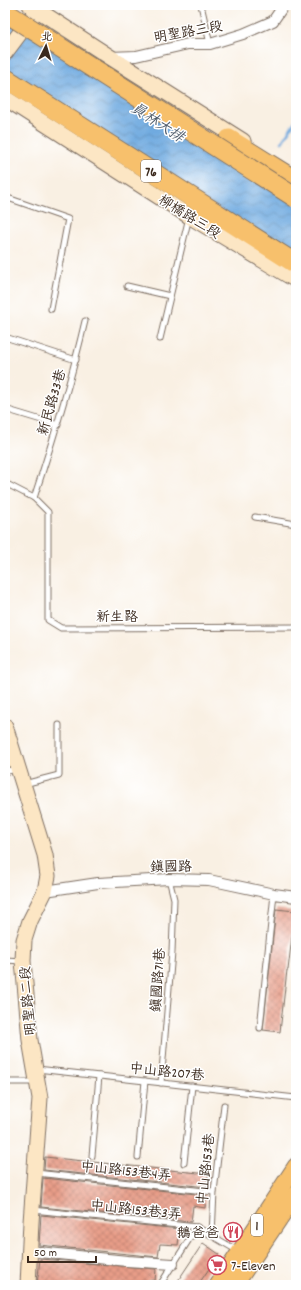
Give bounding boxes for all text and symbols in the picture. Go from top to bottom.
street label: 明聖路三段 [152,17,225,49]
north arrow [26,26,66,66]
text: 北 [41,30,53,46]
water label: 員林大排 [126,98,190,150]
road number: 76 [141,160,161,182]
street label: 柳橋路三段 [154,191,224,245]
street label: 新民路33巷 [34,366,72,438]
street label: 新生路 [96,608,138,628]
street label: 鎮國路 [150,858,192,878]
street label: 鎮國路71巷 [147,946,171,1013]
street label: 明聖路二段 [16,965,42,1037]
street label: 中山路207巷 [128,1059,206,1087]
street label: 中山路153巷 [193,1131,221,1206]
street label: 中山路153巷4弄 [79,1157,172,1187]
street label: 中山路153巷3弄 [89,1196,183,1226]
road number: 1 [251,1214,263,1236]
restaurant icon: 鵝爸爸 [222,1221,244,1243]
place label: 鵝爸爸 [177,1224,219,1244]
scale bar [28,1238,96,1264]
text: 50 m [34,1245,57,1262]
supermarket icon: 7-Eleven [206,1254,228,1276]
place label: 7-Eleven [231,1257,275,1277]

